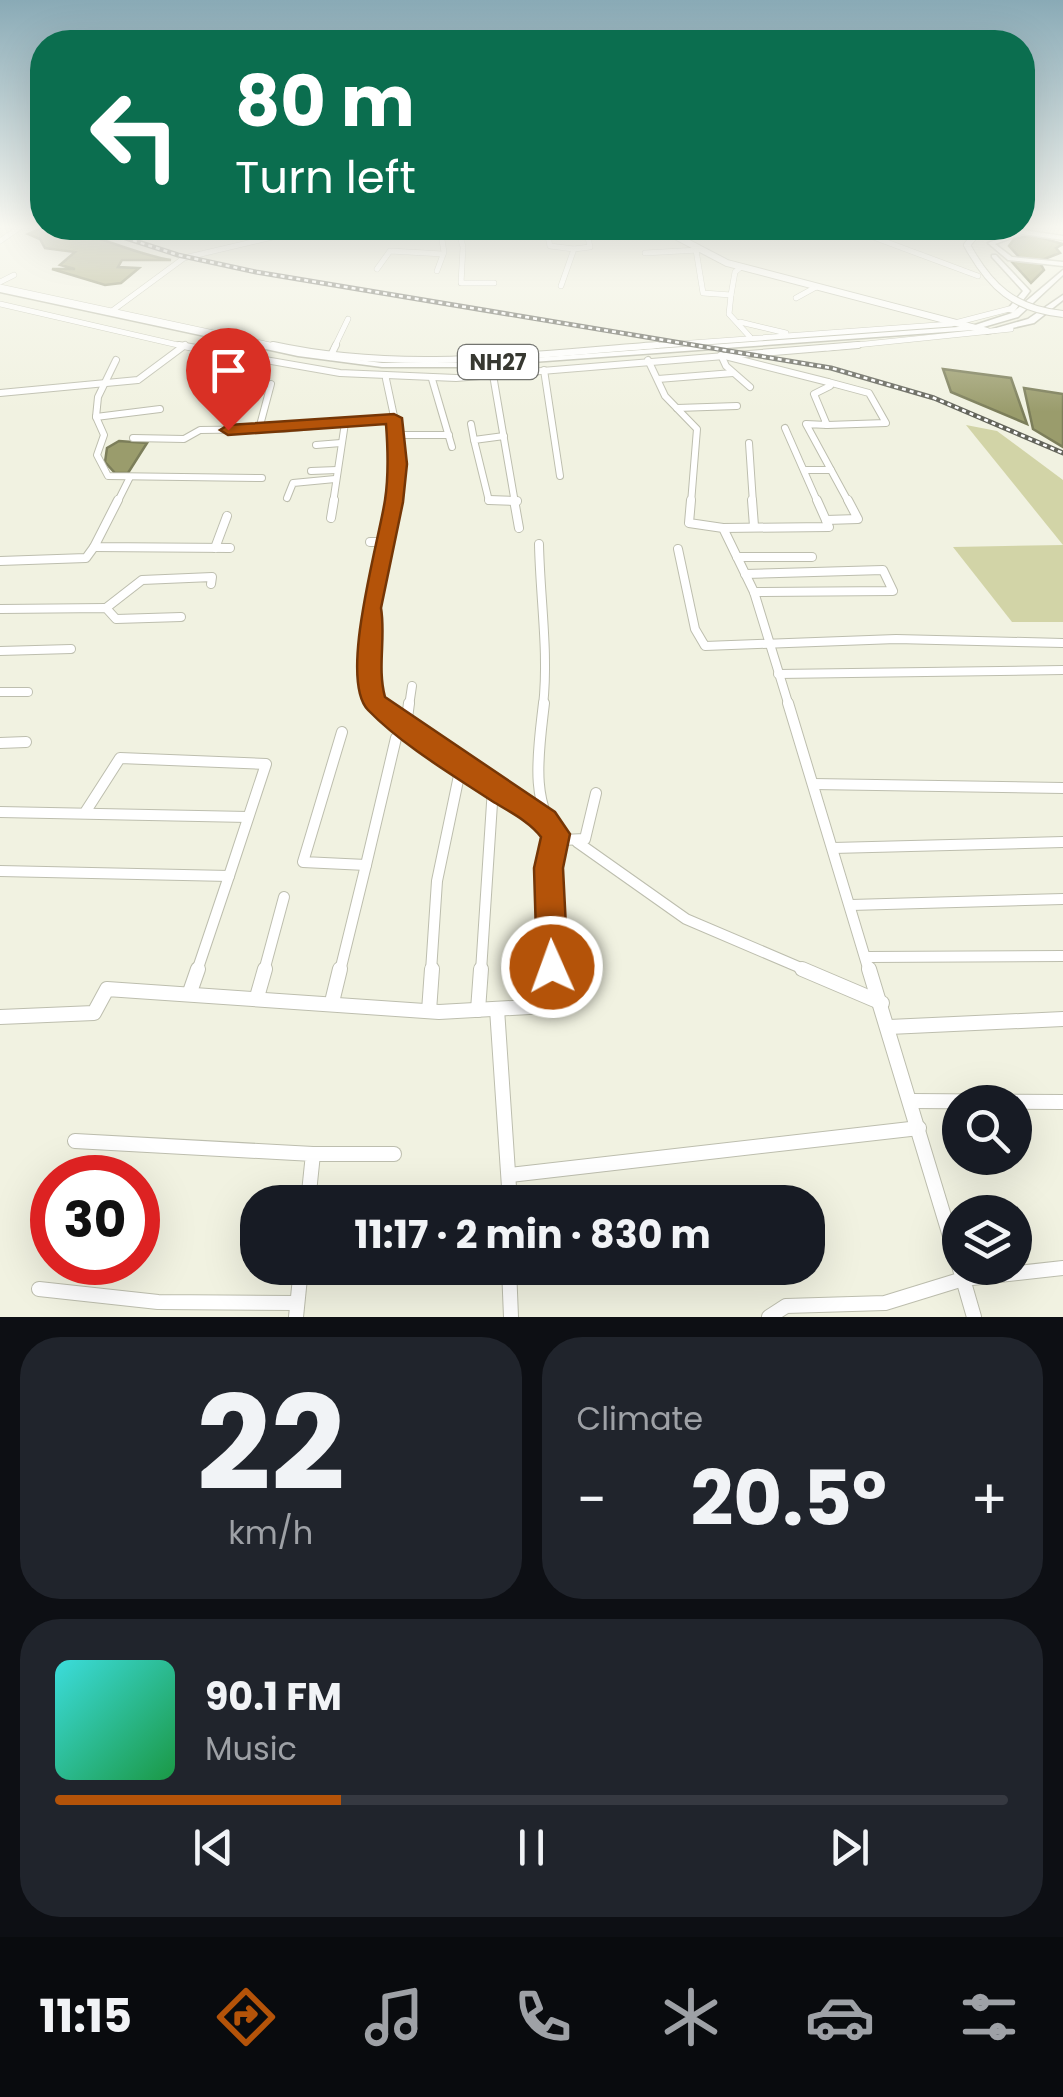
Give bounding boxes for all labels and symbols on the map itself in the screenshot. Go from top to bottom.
pin [186,328,271,431]
road number: NH27 [458,345,538,379]
position arrow [500,915,604,1019]
speed limit sign: 30 [30,1155,160,1285]

